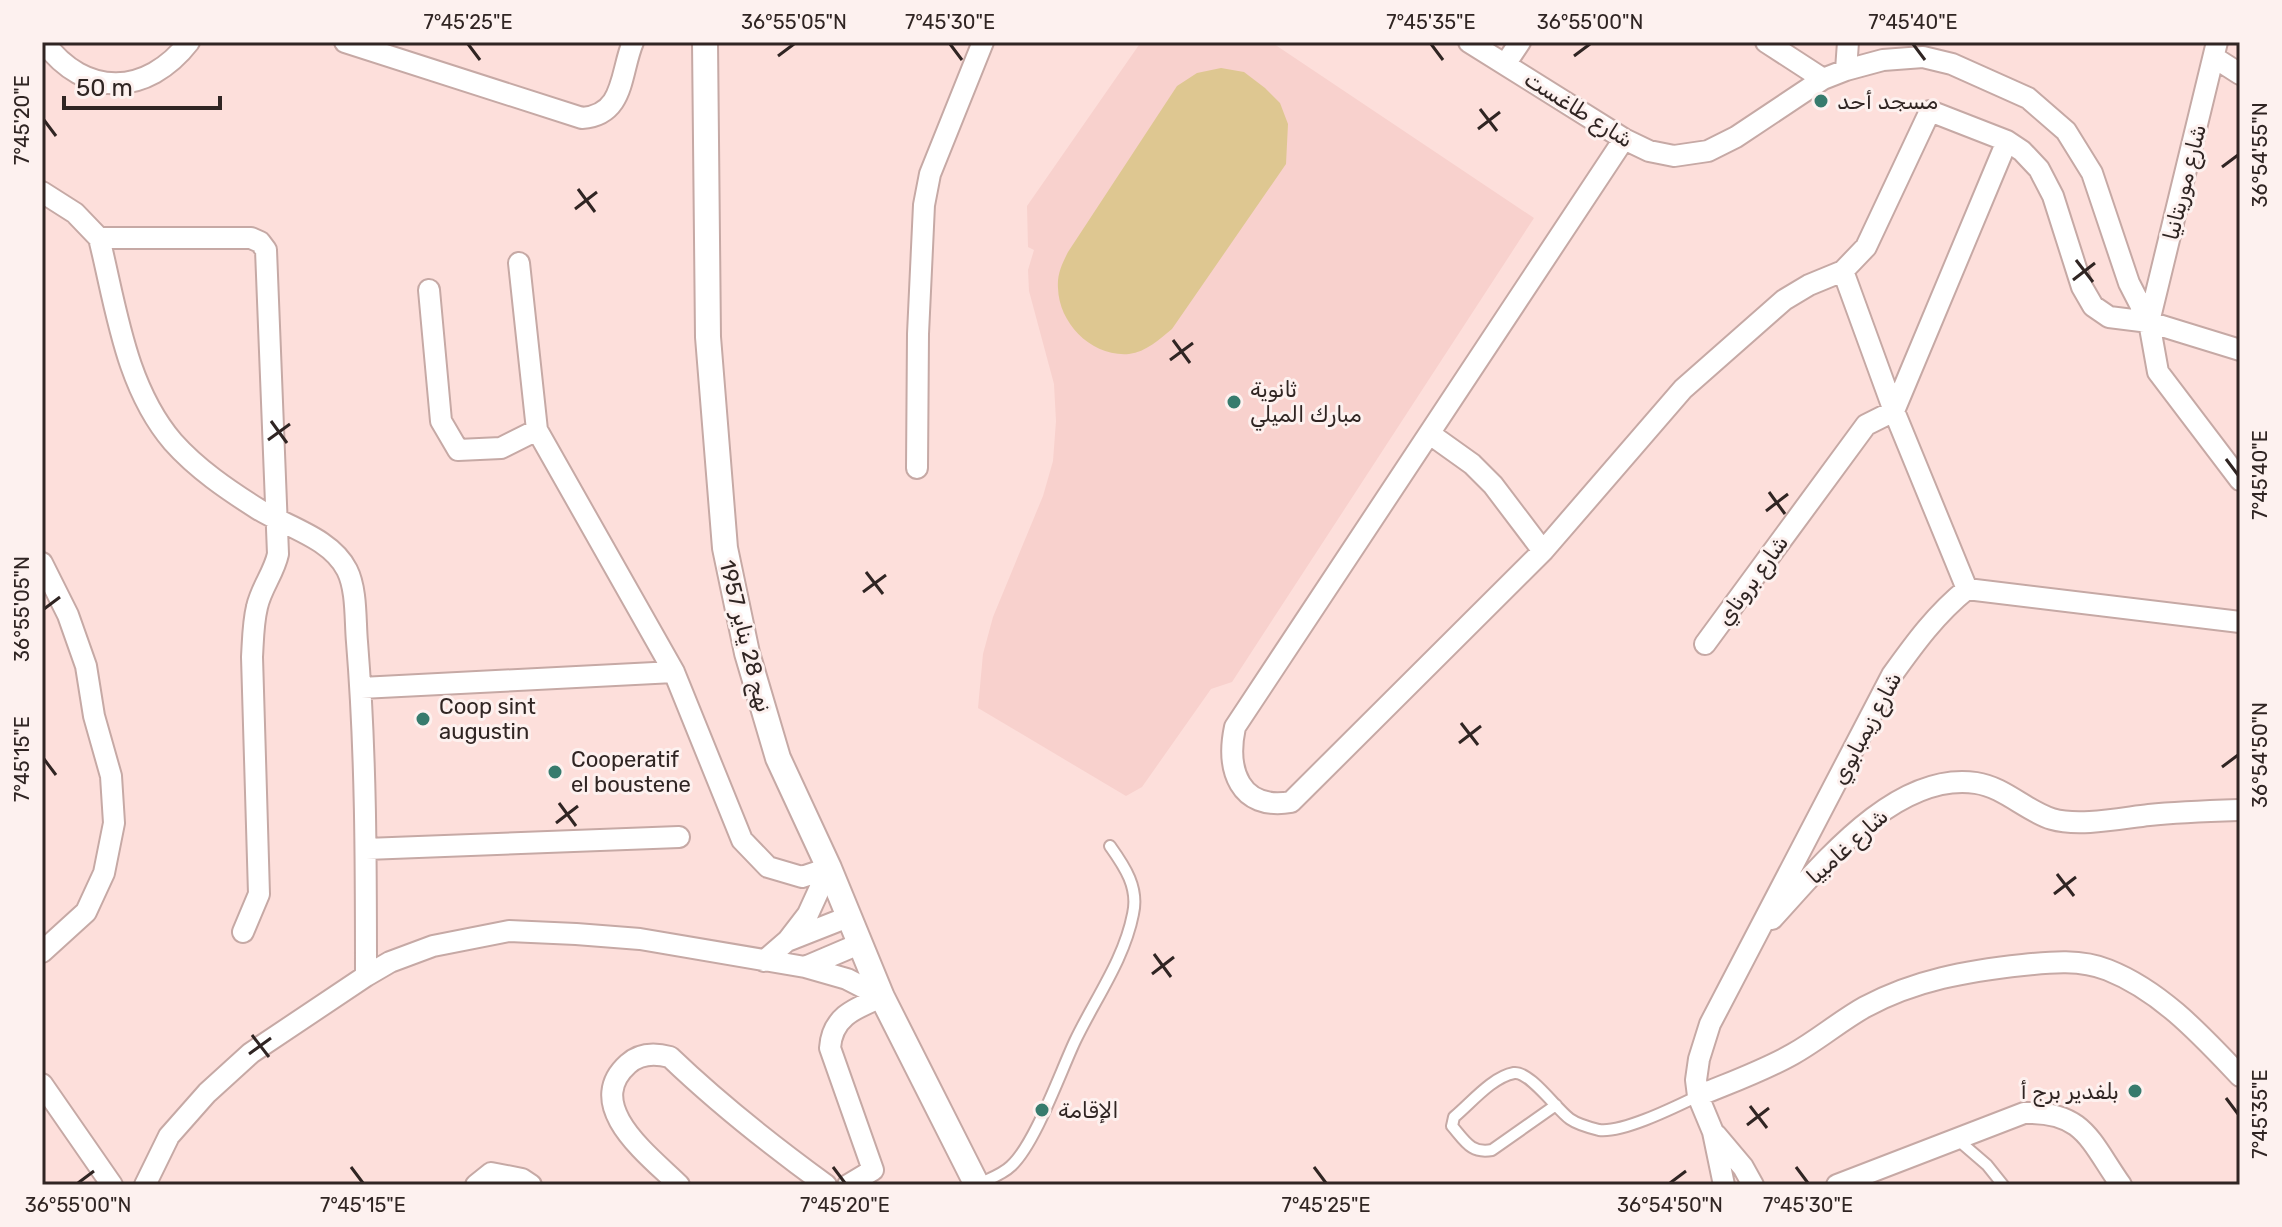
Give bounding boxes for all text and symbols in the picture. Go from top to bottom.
text: 7°45'25"E [423,10,513,34]
text: 36°55'05"N [741,10,847,34]
text: 7°45'30"E [905,10,995,34]
text: 7°45'35"E [1386,10,1476,34]
text: 36°55'00"N [1537,10,1643,34]
text: 7°45'40"E [1868,10,1958,34]
scale bar [64,60,220,110]
street label: شارع طاغست [1518,65,1638,155]
text: 50 m [76,74,133,102]
text: 7°45'20"E [10,75,34,165]
place label: مسجد أحد [1837,88,1938,115]
marker: مسجد أحد [1812,92,1830,110]
text: 36°54'55"N [2248,102,2272,208]
street label: شارع موريتانيا [2157,121,2214,243]
place label: ثانوية مبارك الميلي [1250,376,1362,431]
marker: ثانوية مبارك الميلي [1225,393,1243,411]
text: 7°45'40"E [2248,430,2272,520]
street label: شارع بروناي [1711,530,1796,632]
text: 36°55'05"N [10,556,34,662]
street label: نهج 28 يناير 1957 [712,557,777,716]
street label: شارع زيمبابوي [1826,667,1909,790]
place label: Coop sint augustin [439,693,536,745]
text: 36°54'50"N [2248,702,2272,808]
marker: Coop sint augustin [414,710,432,728]
text: 7°45'15"E [10,716,34,802]
place label: Cooperatif el boustene [571,746,691,798]
marker: Cooperatif el boustene [546,763,564,781]
street label: شارع غامبيا [1801,803,1895,891]
text: 7°45'35"E [2248,1069,2272,1159]
place label: بلفدير برج أ [2020,1078,2119,1107]
marker: بلفدير برج أ [2126,1082,2144,1100]
place label: الإقامة [1058,1097,1119,1124]
marker: الإقامة [1033,1101,1051,1119]
text: 36°55'00"N [25,1193,131,1217]
text: 7°45'15"E [320,1193,406,1217]
text: 7°45'20"E [800,1193,890,1217]
text: 7°45'25"E [1281,1193,1371,1217]
text: 36°54'50"N [1617,1193,1723,1217]
text: 7°45'30"E [1763,1193,1853,1217]

